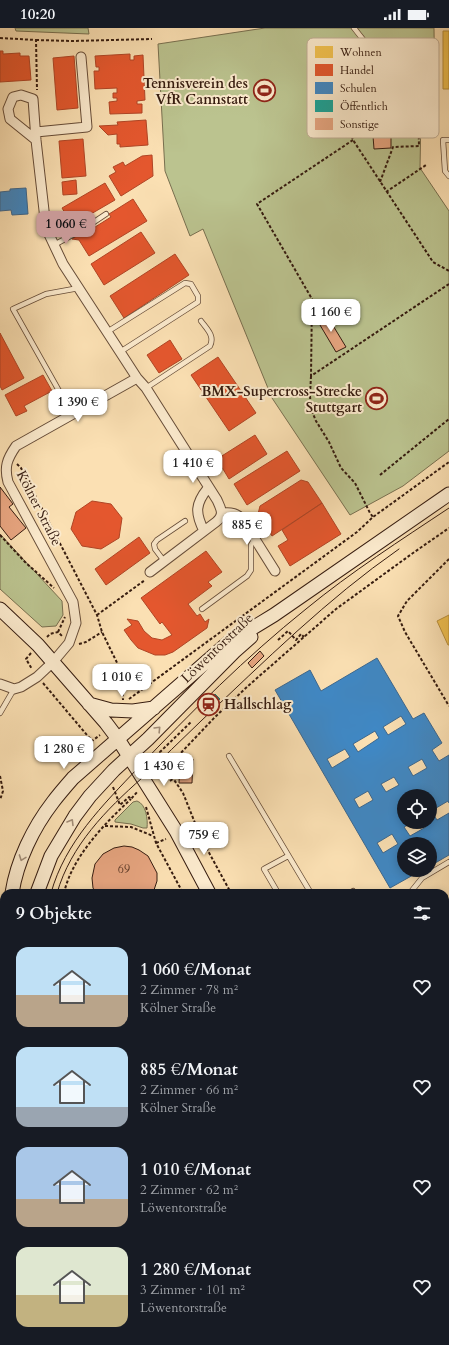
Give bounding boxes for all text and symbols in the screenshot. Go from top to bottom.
text: 10:20 [20,4,55,24]
legend [307,38,439,138]
text: Wohnen [339,45,382,60]
text: Handel [340,63,374,78]
place label: Tennisverein des VfR Cannstatt [143,74,248,109]
sports icon: Tennisverein des VfR Cannstatt [251,78,277,104]
text: Schulen [340,81,377,96]
text: Öffentlich [340,99,388,114]
text: Sonstige [340,117,379,132]
pin: 1 060 € [29,211,103,245]
text: 1 060 € [45,215,87,233]
pin: 1 160 € [294,299,368,333]
text: 1 160 € [310,303,352,321]
place label: BMX-Supercross-Strecke Stuttgart [201,382,362,417]
sports icon: BMX-Supercross-Strecke Stuttgart [364,386,390,412]
pin: 1 390 € [41,389,115,423]
text: 1 390 € [57,393,99,411]
pin: 1 410 € [156,450,230,484]
text: 1 410 € [172,454,214,472]
street label: Kölner Straße [12,467,66,549]
pin: 885 € [219,512,275,546]
text: 885 € [231,516,263,534]
street label: Löwentorstraße [177,609,257,687]
pin: 1 010 € [85,664,159,698]
text: 1 010 € [101,668,143,686]
station icon: Hallschlag [196,691,222,717]
place label: Hallschlag [224,695,292,714]
one-way arrow [153,726,160,734]
pin: 1 280 € [27,736,101,770]
text: 1 280 € [43,740,85,758]
pin: 1 430 € [127,753,201,787]
text: 1 430 € [143,757,185,775]
map controls [397,789,437,877]
button: locate [397,789,437,829]
one-way arrow [67,819,74,826]
pin: 759 € [176,822,232,856]
text: 759 € [188,826,220,844]
button: layers [397,837,437,877]
one-way arrow [18,855,27,862]
house number: 69 [118,861,130,877]
text: 9 Objekte [16,902,92,925]
icon: filters [411,902,433,924]
text: 1 060 €/Monat [140,958,251,981]
icon: home [48,963,96,1011]
icon: heart [411,976,433,998]
text: 2 Zimmer · 78 m² [140,981,238,999]
text: Kölner Straße [140,999,216,1017]
text: 885 €/Monat [140,1058,238,1081]
icon: home [48,1063,96,1111]
icon: heart [411,1076,433,1098]
text: 2 Zimmer · 66 m² [140,1081,238,1099]
text: Kölner Straße [140,1099,216,1117]
text: 1 010 €/Monat [140,1158,251,1181]
icon: home [48,1163,96,1211]
icon: heart [411,1176,433,1198]
text: 2 Zimmer · 62 m² [140,1181,238,1199]
text: Löwentorstraße [140,1199,227,1217]
text: 1 280 €/Monat [140,1258,251,1281]
icon: home [48,1263,96,1311]
icon: heart [411,1276,433,1298]
text: 3 Zimmer · 101 m² [140,1281,245,1299]
text: Löwentorstraße [140,1299,227,1317]

